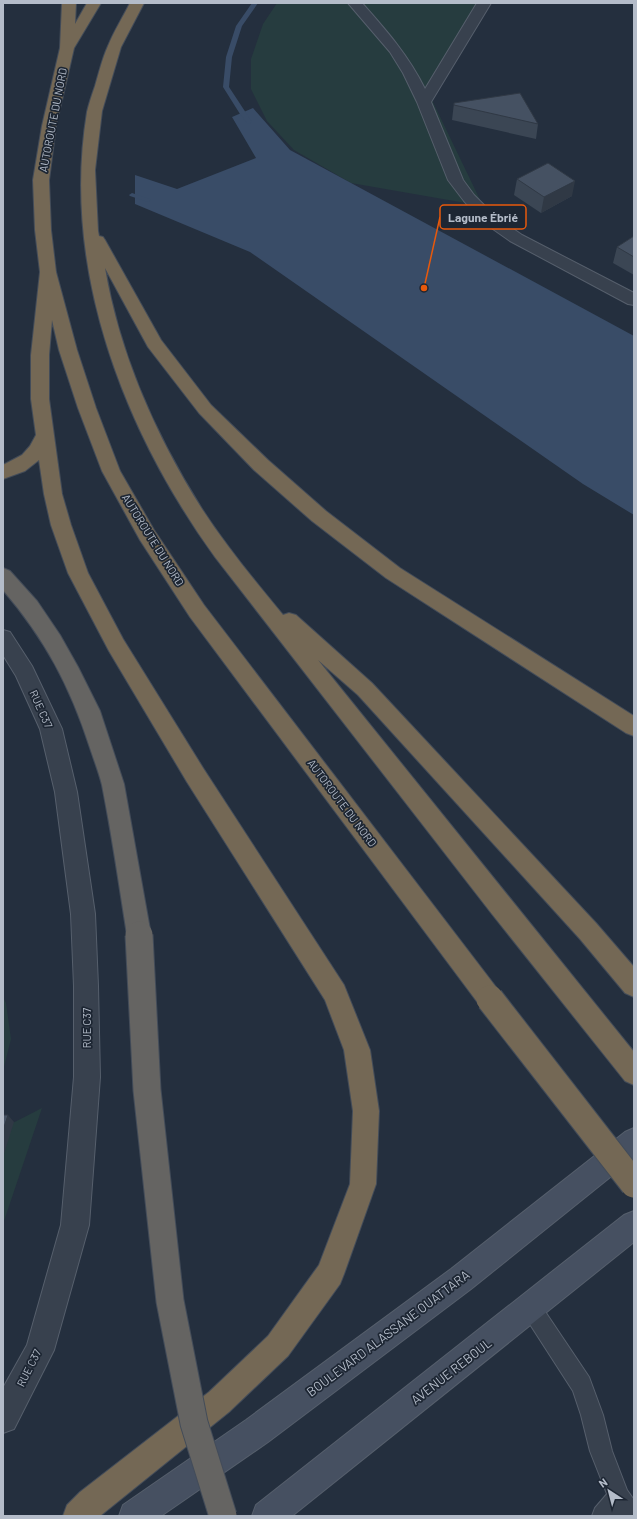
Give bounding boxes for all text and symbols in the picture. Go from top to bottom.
street label: AUTOROUTE DU NORD [36,66,69,173]
callout: Lagune Ébrié [440,205,526,229]
text: Lagune Ébrié [448,210,518,224]
street label: AUTOROUTE DU NORD [120,491,187,588]
street label: RUE C37 [27,688,56,730]
street label: AUTOROUTE DU NORD [305,756,380,849]
street label: RUE C37 [80,1008,93,1048]
street label: BOULEVARD ALASSANE OUATTARA [303,1266,473,1400]
street label: AVENUE REBOUL [407,1334,495,1408]
street label: RUE C37 [14,1347,43,1389]
north arrow [589,1471,629,1511]
text: N [596,1475,610,1490]

